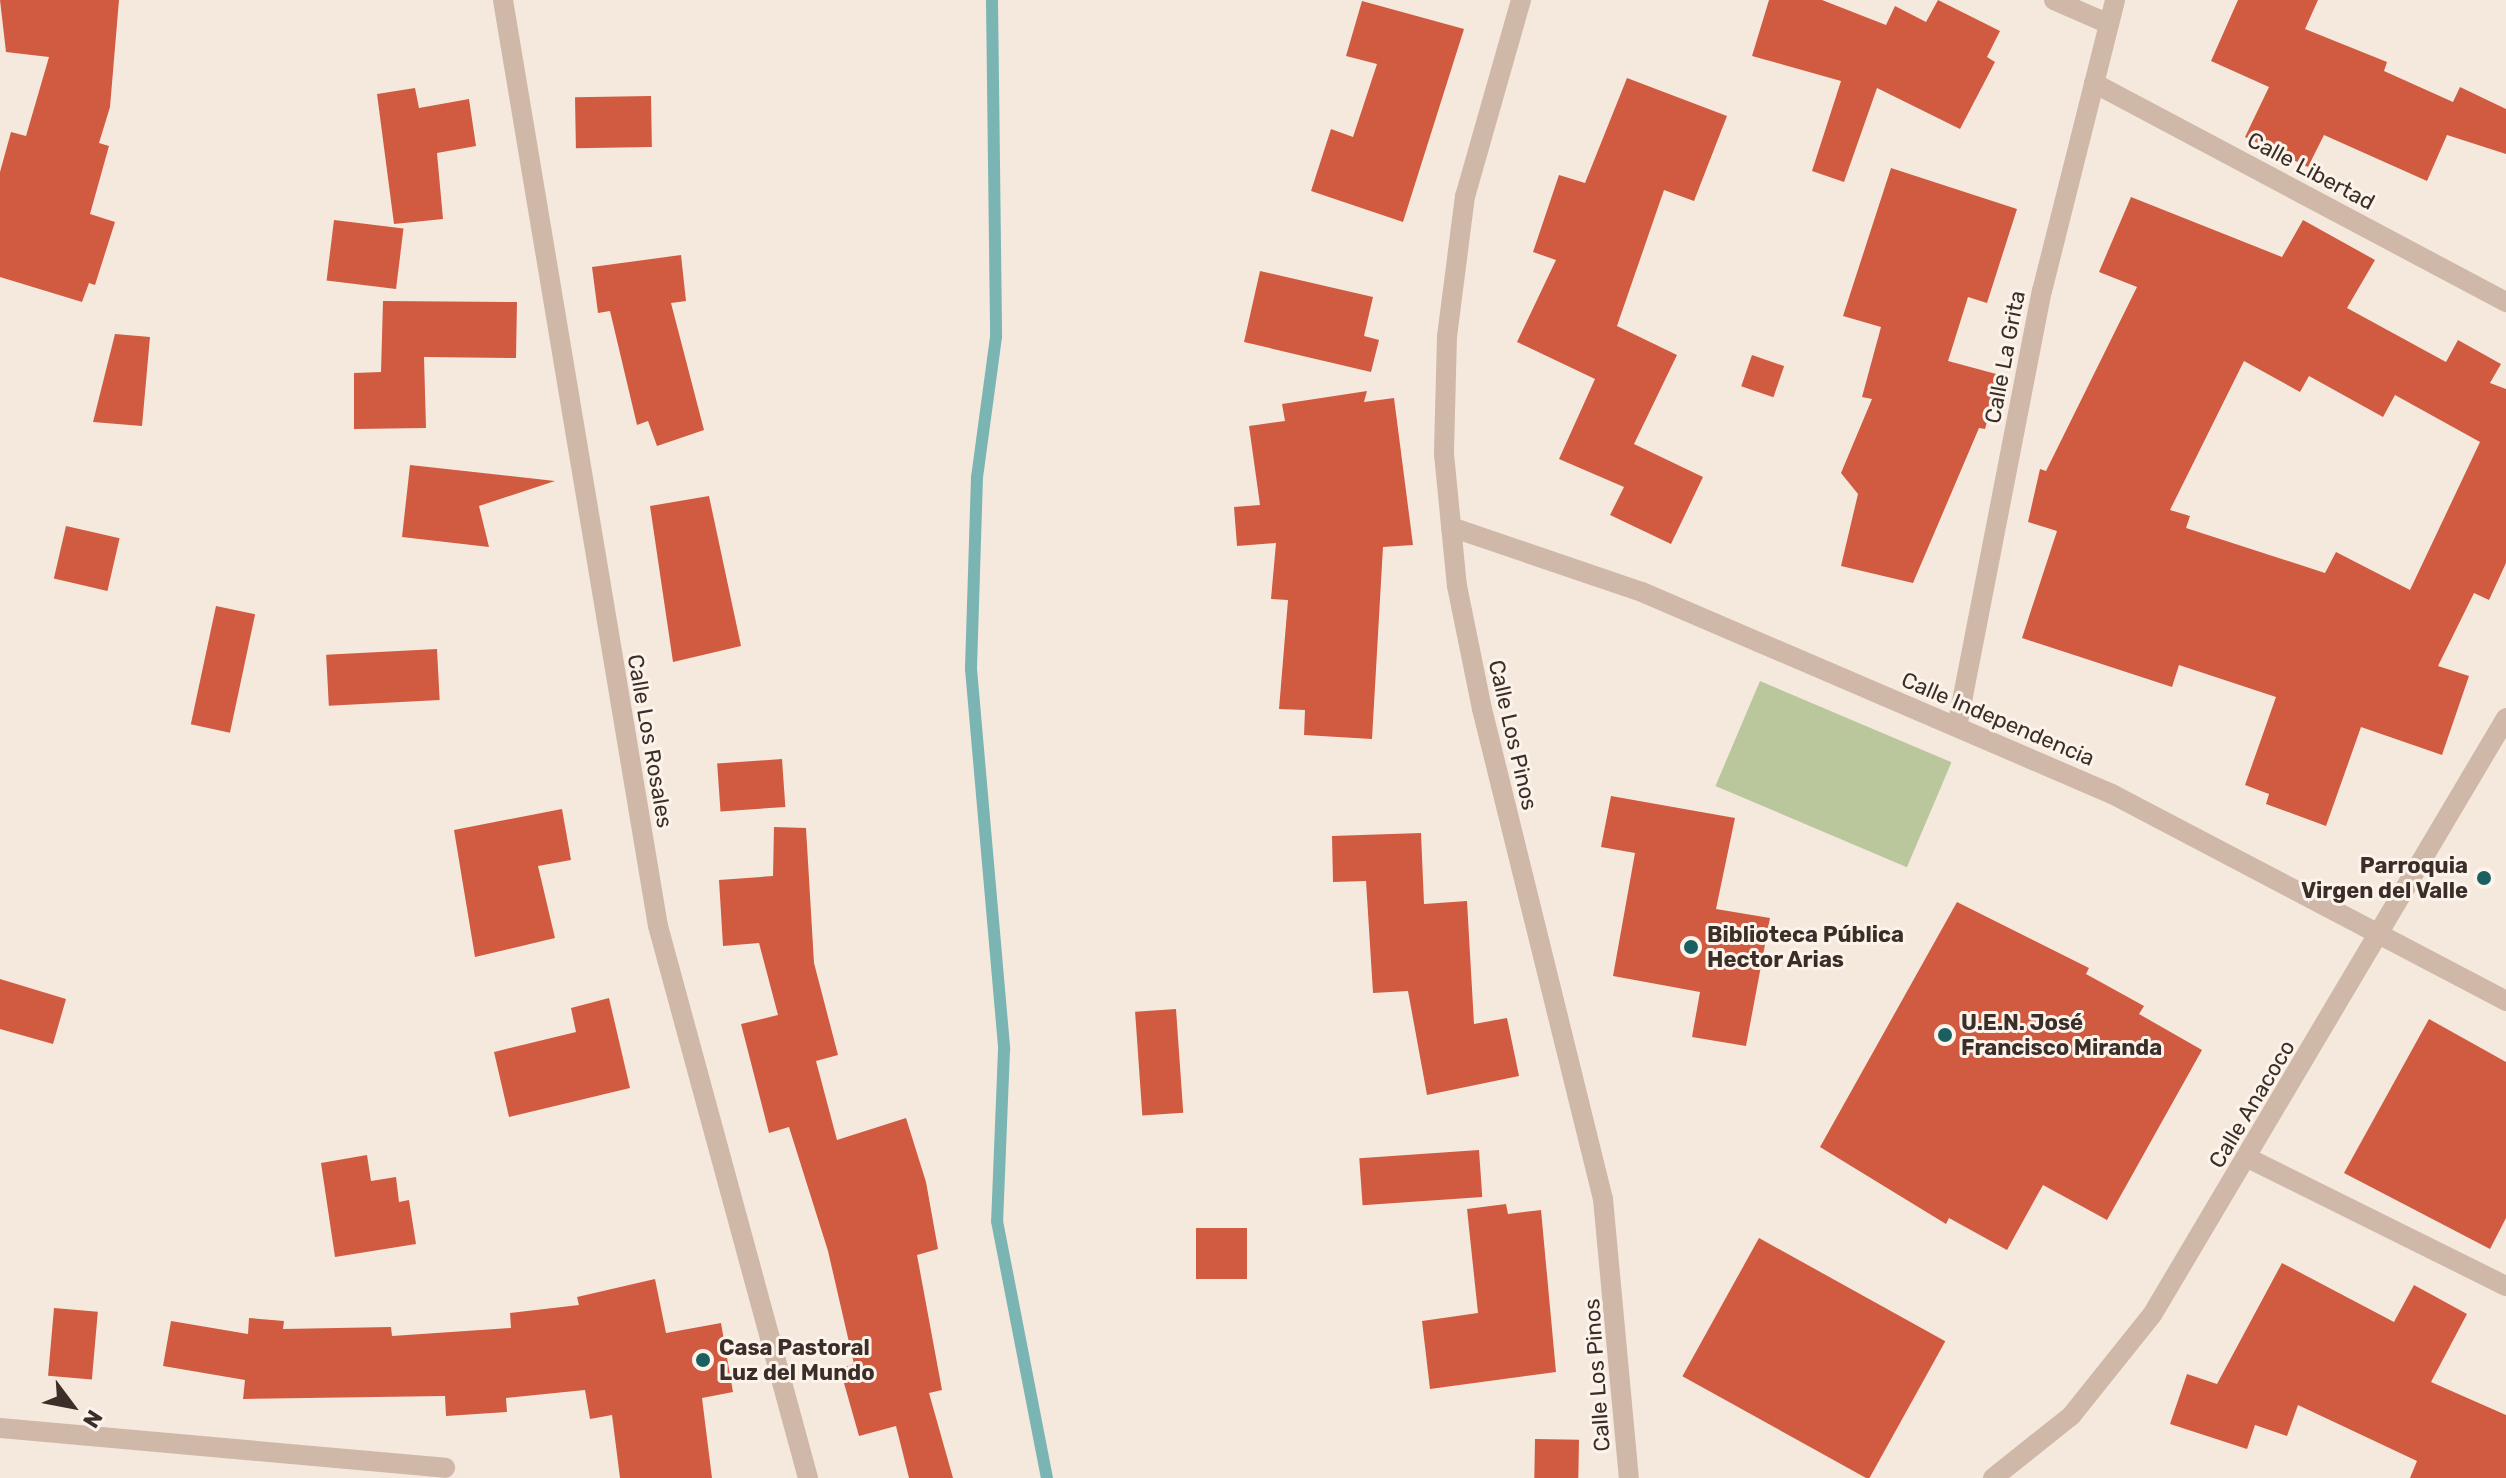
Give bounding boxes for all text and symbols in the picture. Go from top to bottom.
street label: Calle Libertad [2243,126,2379,216]
street label: Calle La Grita [1979,288,2031,426]
street label: Calle Los Rosales [622,652,678,830]
street label: Calle Los Pinos [1483,657,1543,813]
street label: Calle Independencia [1898,666,2098,772]
place label: Parroquia Virgen del Valle [2300,852,2468,904]
marker: Parroquia Virgen del Valle [2475,869,2493,887]
place label: Biblioteca Pública Hector Arias [1707,921,1904,972]
marker: Biblioteca Pública Hector Arias [1682,938,1700,956]
place label: U.E.N. José Francisco Miranda [1961,1009,2162,1060]
marker: U.E.N. José Francisco Miranda [1936,1026,1954,1044]
street label: Calle Anacoco [2203,1035,2301,1173]
street label: Calle Los Pinos [1578,1298,1616,1452]
place label: Casa Pastoral Luz del Mundo [719,1334,875,1386]
marker: Casa Pastoral Luz del Mundo [694,1351,712,1369]
north arrow [32,1366,112,1446]
text: N [77,1405,108,1433]

